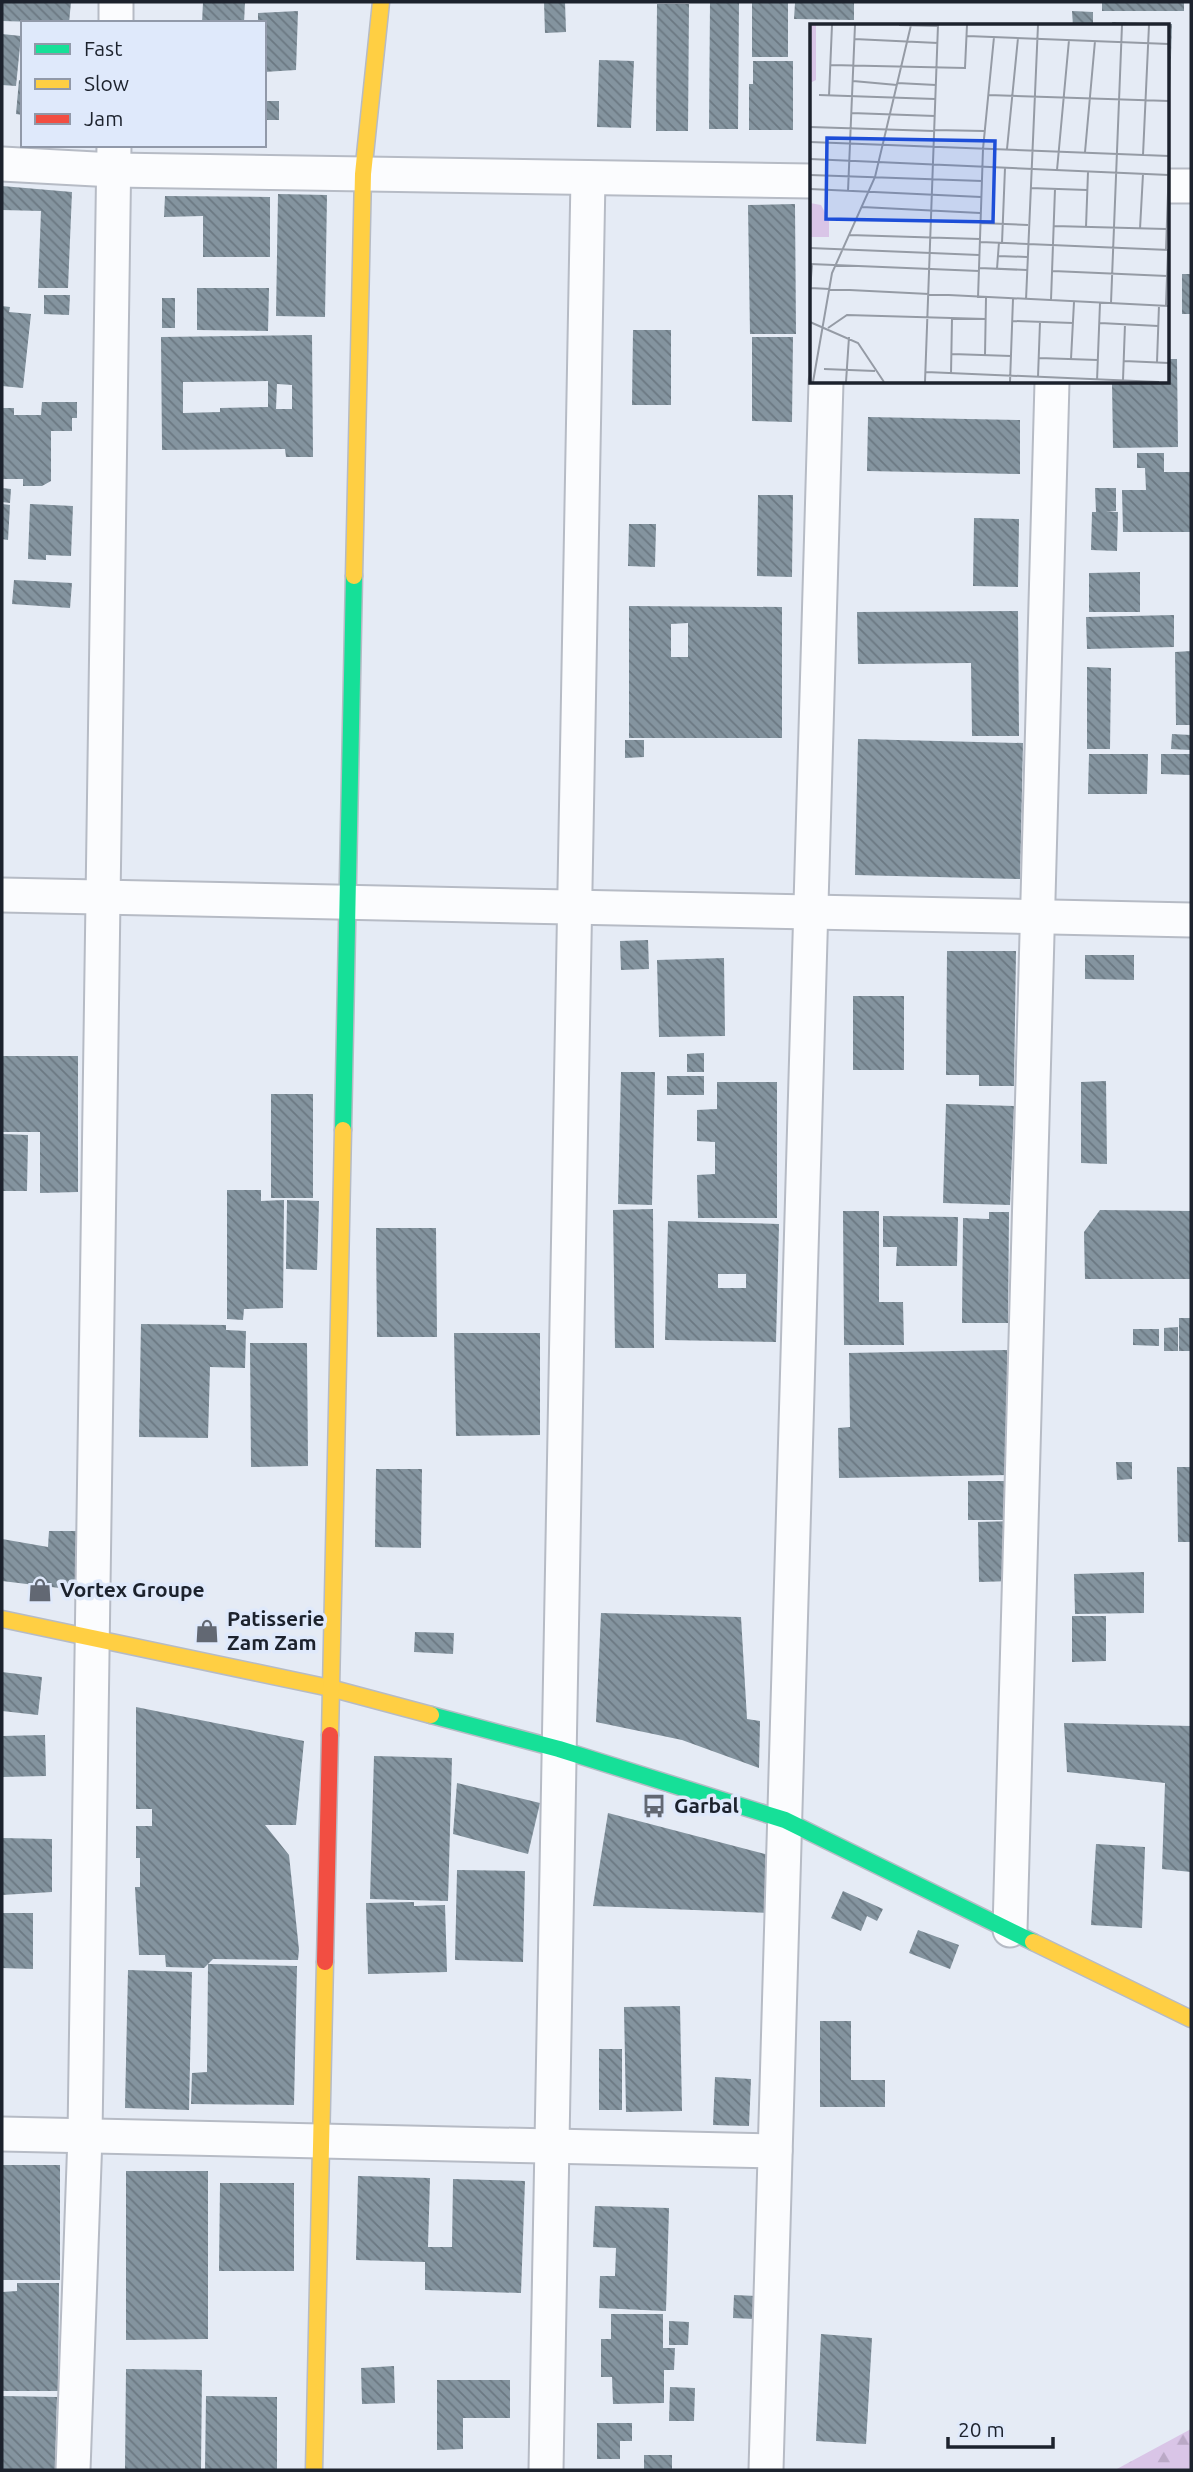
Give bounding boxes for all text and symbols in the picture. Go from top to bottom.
legend [21,21,266,147]
inset map [810,24,1168,383]
text: Fast [84,36,122,60]
text: Slow [84,71,129,95]
text: Jam [84,106,123,130]
shop icon: Vortex Groupe [26,1576,54,1604]
place label: Vortex Groupe [60,1577,205,1601]
place label: Patisserie Zam Zam [227,1606,325,1654]
shop icon: Patisserie Zam Zam [193,1617,221,1645]
bus stop icon: Garbal [640,1792,668,1820]
place label: Garbal [674,1793,739,1817]
scale bar [948,2406,1053,2450]
text: 20 m [958,2417,1005,2441]

